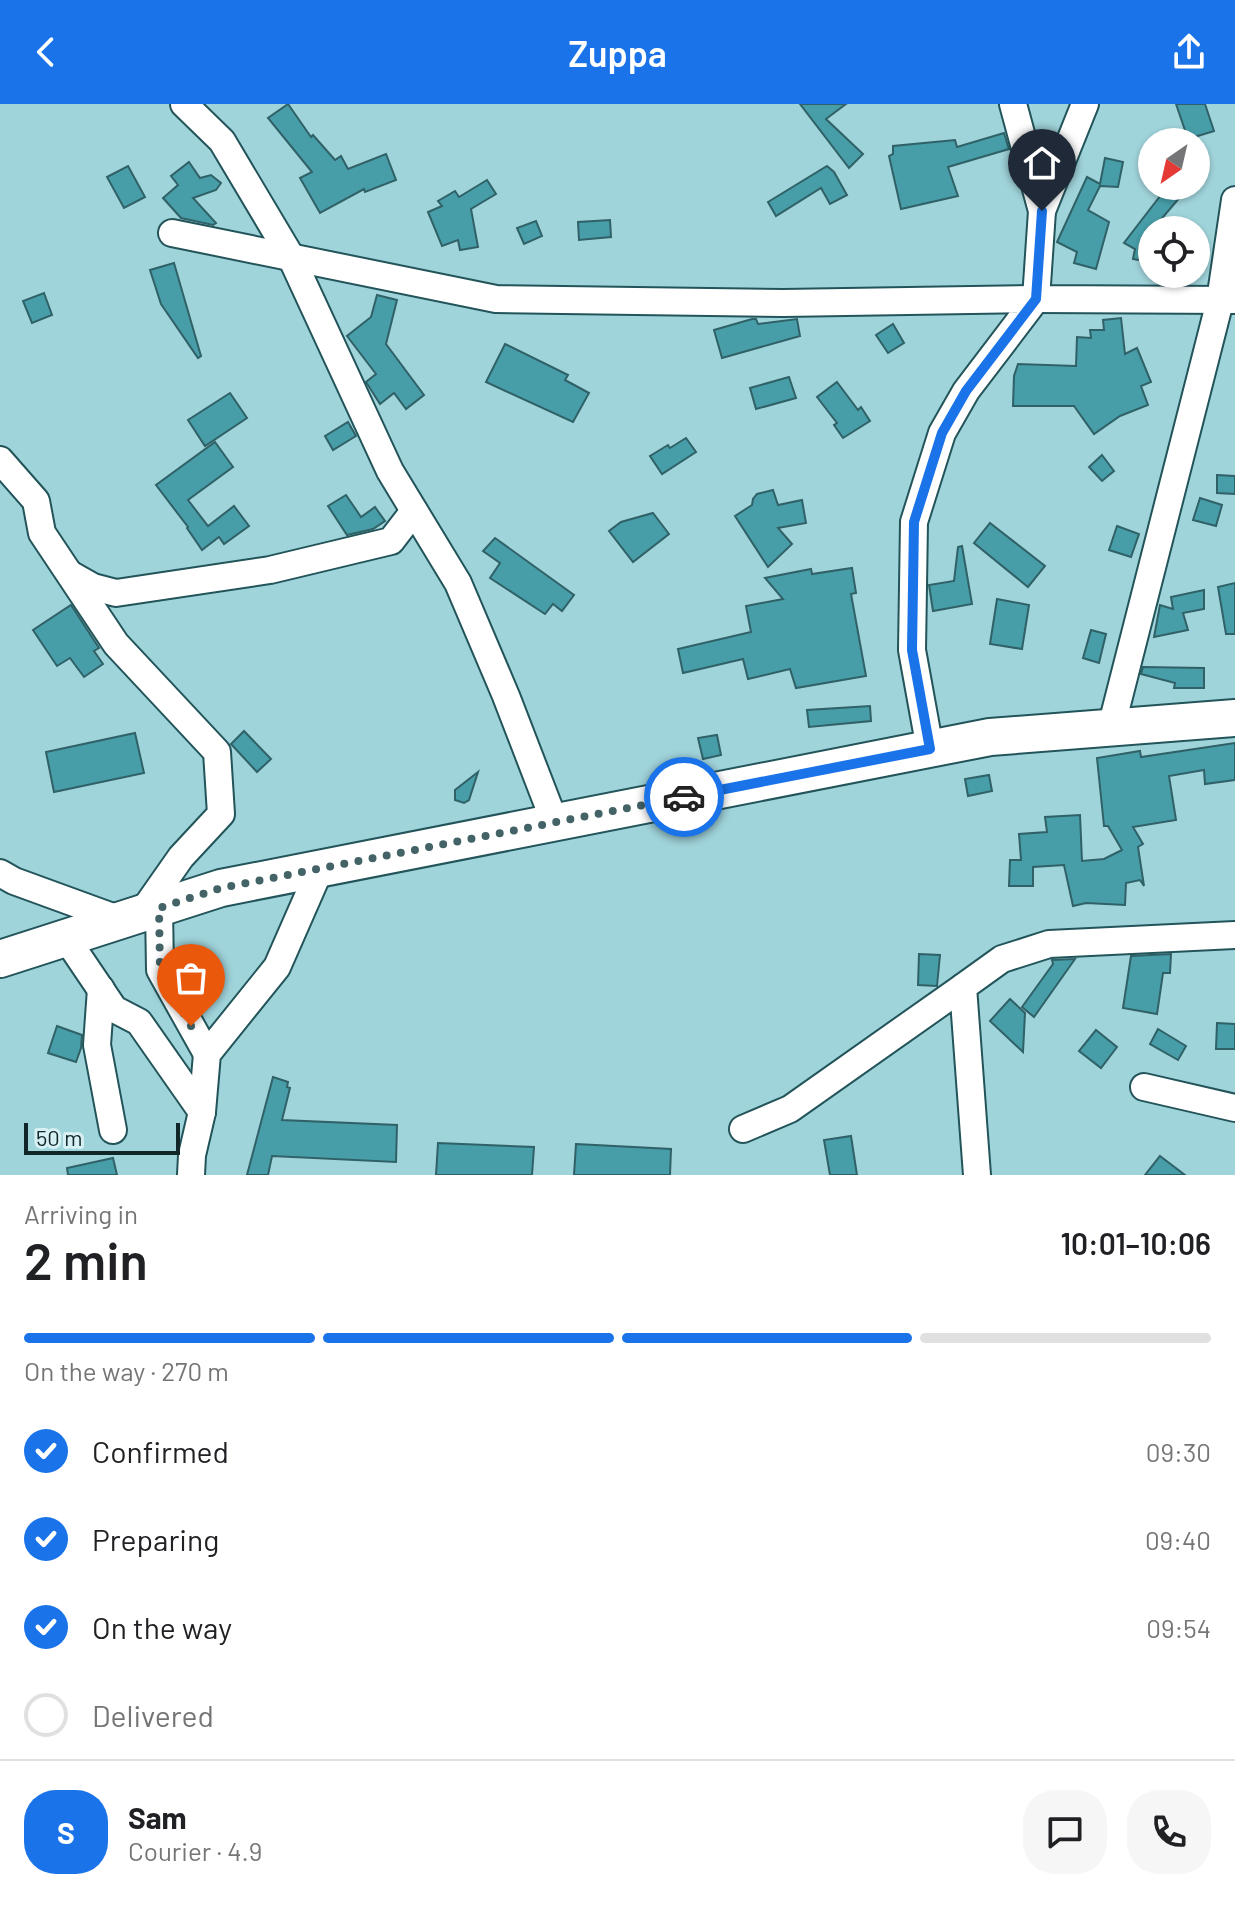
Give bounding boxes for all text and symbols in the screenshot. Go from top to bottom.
icon: back [24,30,68,74]
icon: share [1167,30,1211,74]
text: Zuppa [568,31,667,74]
north arrow [1138,128,1210,200]
map controls [1138,128,1210,288]
pin [1008,129,1076,211]
icon: home [1020,141,1064,185]
button: locate [1138,216,1210,288]
courier [644,757,724,837]
icon: car [662,775,706,819]
pin [157,944,225,1026]
icon: bag [169,956,213,1000]
scale bar [24,1119,180,1155]
text: 50 m [36,1124,82,1150]
text: Arriving in [24,1198,138,1229]
text: 10:01–10:06 [1060,1225,1211,1261]
text: 2 min [24,1228,148,1290]
text: On the way · 270 m [24,1355,229,1386]
icon: check [24,1429,68,1473]
text: Confirmed [92,1433,229,1469]
text: 09:30 [1146,1436,1211,1467]
icon: check [24,1517,68,1561]
text: Preparing [92,1521,219,1557]
text: 09:40 [1145,1524,1211,1555]
icon: check [24,1605,68,1649]
text: On the way [92,1609,232,1645]
text: 09:54 [1146,1612,1211,1643]
text: Delivered [92,1697,214,1733]
button: chat [1023,1790,1107,1874]
button: phone [1127,1790,1211,1874]
text: Sam [128,1799,187,1835]
text: S [57,1814,75,1850]
text: Courier · 4.9 [128,1835,262,1866]

